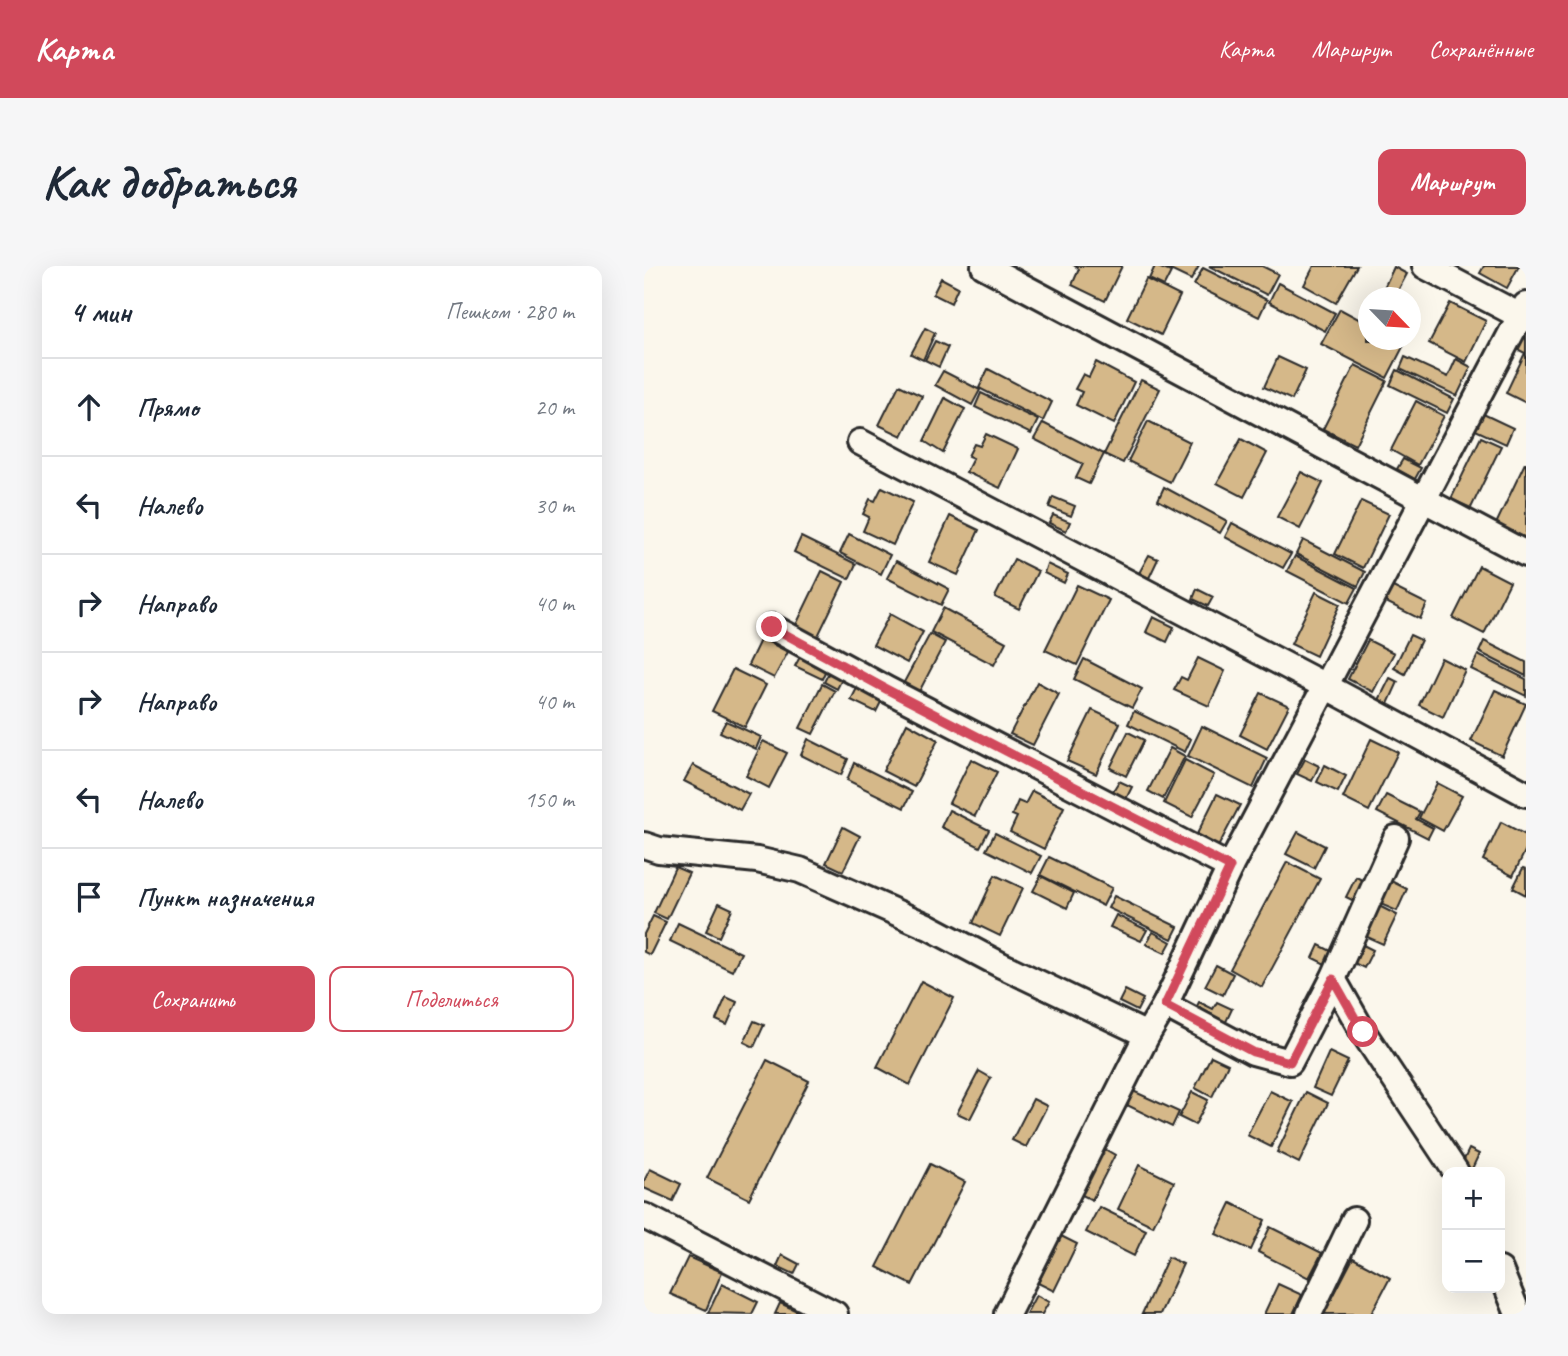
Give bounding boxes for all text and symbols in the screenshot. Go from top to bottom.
text: Карта [35,28,114,70]
text: Карта [1219,34,1274,64]
text: Маршрут [1312,34,1391,64]
text: Сохранённые [1429,34,1533,64]
button: Маршрут [1378,149,1526,215]
text: Как добраться [42,151,295,213]
north arrow [1358,287,1421,350]
text: 4 мин [70,293,131,331]
text: Пешком · 280 m [446,297,574,326]
icon: ahead [70,388,108,426]
text: Прямо [137,391,199,424]
text: 20 m [535,393,574,422]
icon: left [70,486,108,524]
text: Налево [137,489,203,522]
text: 30 m [535,491,574,520]
icon: right [70,584,108,622]
text: Направо [137,587,216,620]
text: 40 m [535,589,574,618]
route end [756,611,787,642]
icon: right [70,682,108,720]
text: Направо [137,685,216,718]
text: 40 m [535,687,574,716]
icon: left [70,780,108,818]
text: Налево [137,783,203,816]
text: 150 m [525,785,574,814]
icon: arrive [70,878,108,916]
text: Пункт назначения [137,881,313,914]
button: Сохранить [70,966,315,1032]
button: Поделиться [329,966,574,1032]
route start [1347,1016,1378,1047]
map controls [1442,1167,1505,1293]
button: + [1442,1167,1505,1230]
button: − [1442,1230,1505,1293]

